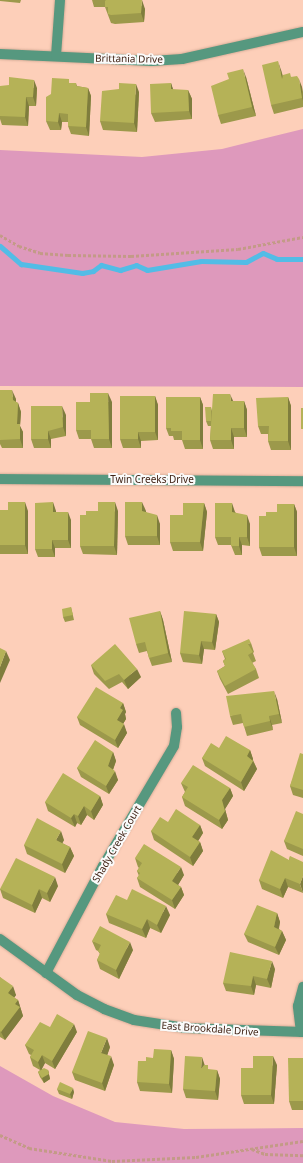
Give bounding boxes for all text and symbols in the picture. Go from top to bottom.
street label: Brittania Drive [95,52,163,66]
street label: Twin Creeks Drive [110,474,194,486]
street label: Shady Creek Court [90,803,144,885]
street label: East Brookdale Drive [161,1020,259,1038]

